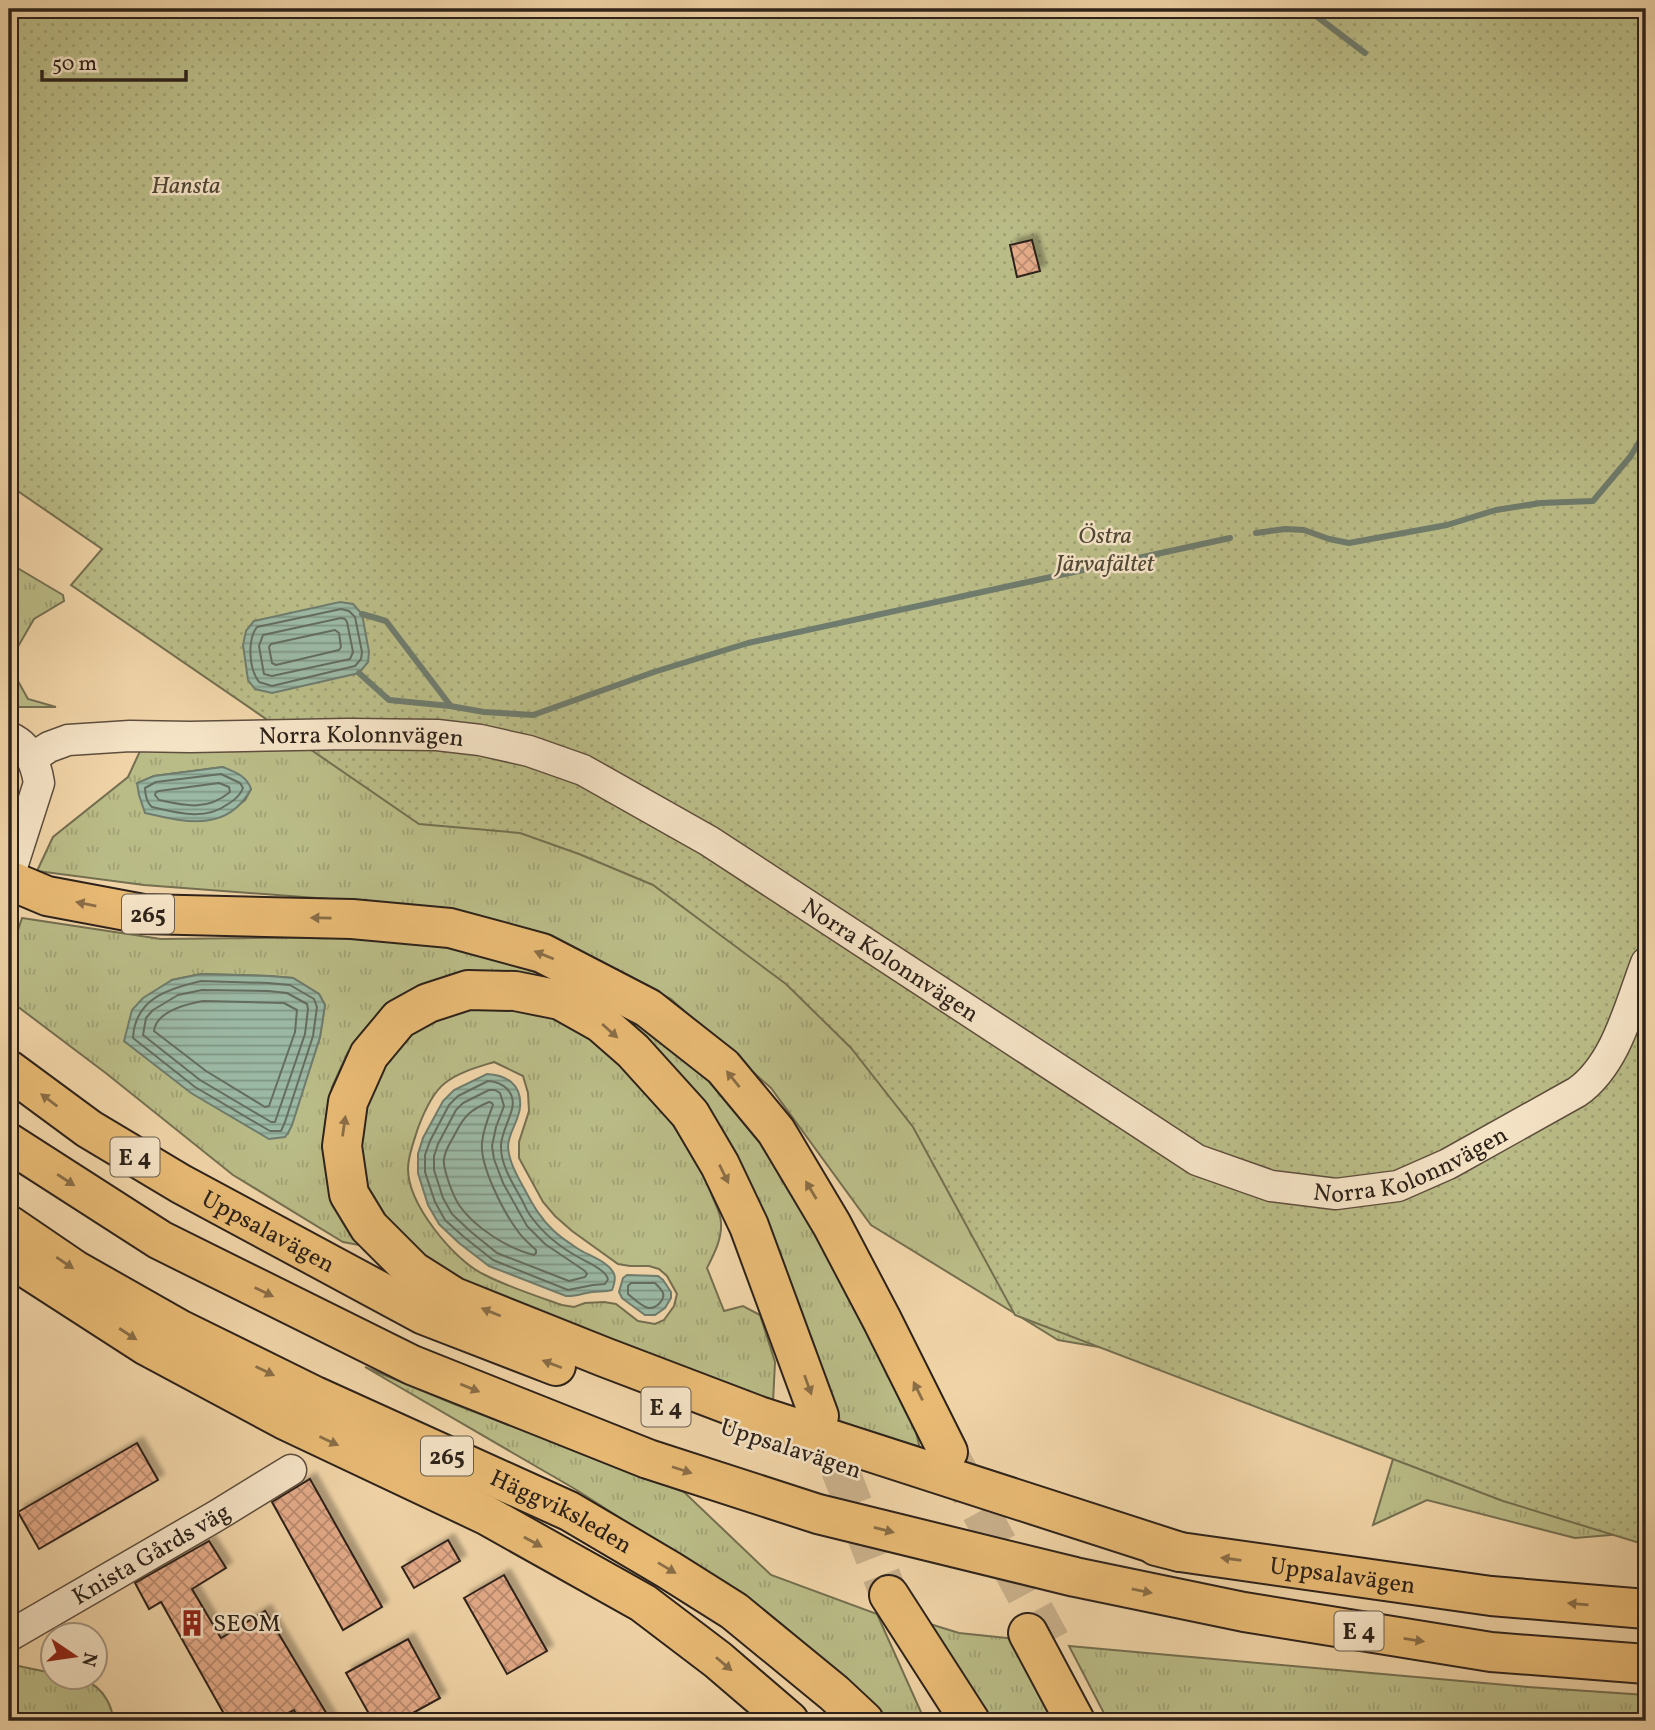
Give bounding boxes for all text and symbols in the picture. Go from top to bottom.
scale bar [42,38,186,82]
text: 50 m [52,50,97,79]
park label: Hansta [151,170,221,204]
park label: Östra Järvafältet [1054,520,1156,582]
street label: Norra Kolonnvägen [258,719,466,757]
street label: Norra Kolonnvägen [794,891,985,1032]
road number: 265 [122,894,174,934]
one-way arrow [75,898,97,909]
one-way arrow [310,912,332,924]
one-way arrow [533,949,554,960]
one-way arrow [601,1023,619,1039]
one-way arrow [725,1070,740,1088]
one-way arrow [40,1093,58,1107]
one-way arrow [339,1115,350,1137]
street label: Norra Kolonnvägen [1311,1119,1515,1213]
road number: E 4 [110,1138,160,1176]
one-way arrow [718,1164,730,1184]
one-way arrow [57,1173,75,1187]
one-way arrow [805,1181,818,1200]
street label: Uppsalavägen [195,1183,340,1283]
one-way arrow [56,1256,74,1270]
one-way arrow [254,1286,274,1297]
one-way arrow [480,1306,501,1317]
one-way arrow [119,1327,138,1340]
one-way arrow [541,1359,562,1370]
one-way arrow [255,1366,275,1377]
one-way arrow [802,1375,813,1396]
one-way arrow [912,1381,923,1401]
one-way arrow [459,1383,480,1394]
road number: E 4 [642,1388,690,1426]
street label: Uppsalavägen [715,1411,866,1489]
one-way arrow [319,1435,339,1446]
road number: 265 [421,1436,473,1476]
street label: Häggviksleden [484,1462,638,1563]
one-way arrow [672,1465,693,1476]
street label: Knista Gårds väg [66,1496,238,1615]
one-way arrow [873,1525,895,1536]
one-way arrow [523,1536,542,1548]
street label: Uppsalavägen [1267,1550,1418,1604]
one-way arrow [1220,1554,1242,1565]
one-way arrow [657,1562,676,1575]
one-way arrow [1131,1586,1153,1597]
one-way arrow [1567,1598,1589,1609]
building icon: SEOM [177,1608,207,1638]
place label: SEOM [213,1608,281,1642]
road number: E 4 [1334,1612,1384,1650]
north arrow [38,1622,108,1692]
one-way arrow [1403,1635,1425,1646]
text: N [74,1650,103,1669]
one-way arrow [715,1656,732,1671]

